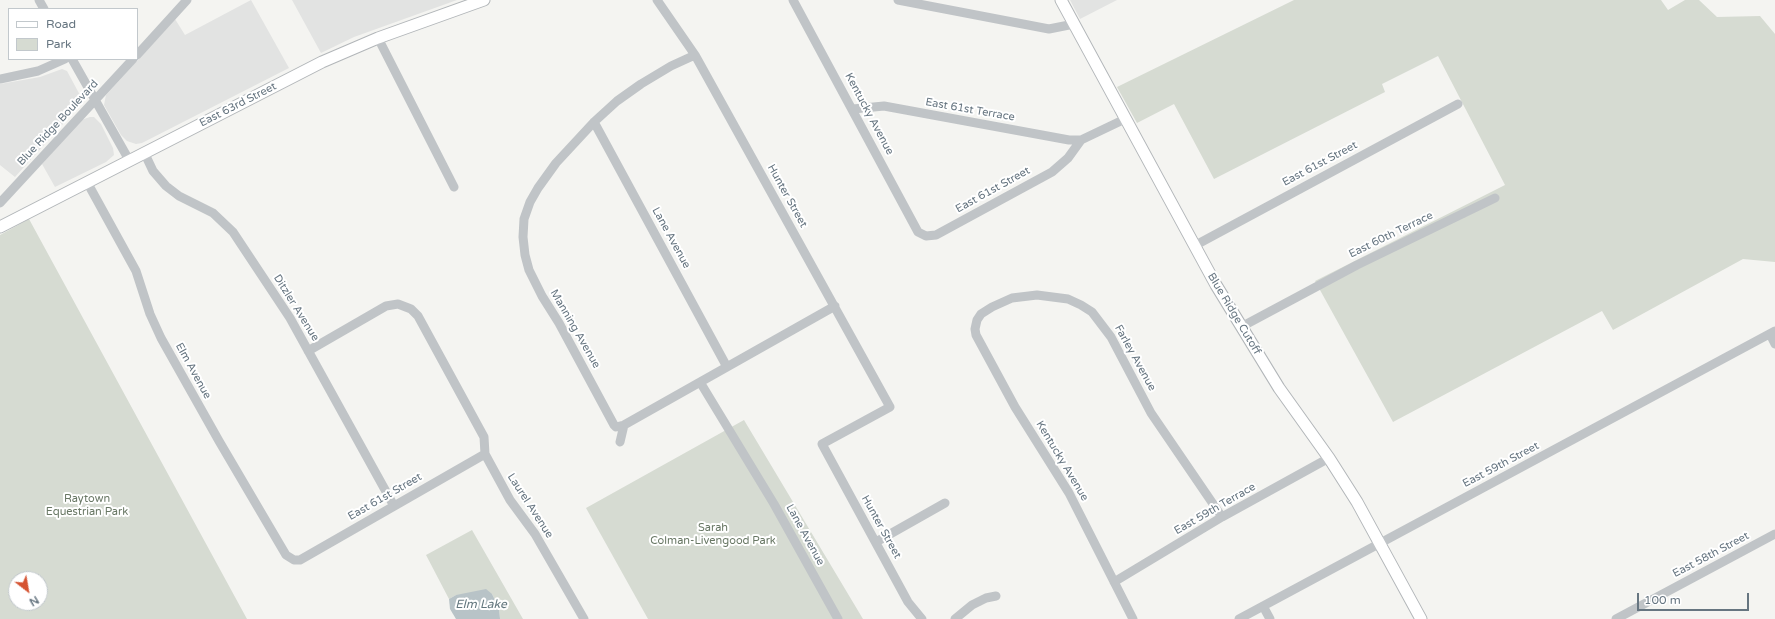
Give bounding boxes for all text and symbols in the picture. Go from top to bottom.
legend [8,8,138,60]
text: Road [46,17,76,31]
text: Park [46,37,72,51]
street label: Kentucky Avenue [842,71,896,157]
street label: Blue Ridge Boulevard [15,77,101,169]
street label: East 63rd Street [197,80,279,130]
street label: East 61st Terrace [924,96,1016,124]
street label: East 61st Street [1280,139,1360,189]
street label: Hunter Street [764,162,810,230]
street label: East 61st Street [954,164,1032,216]
street label: Lane Avenue [649,205,693,271]
street label: East 60th Terrace [1347,209,1435,261]
street label: Blue Ridge Cutoff [1204,271,1264,357]
street label: Ditzler Avenue [270,272,322,344]
street label: Manning Avenue [547,287,603,371]
street label: Farley Avenue [1111,323,1159,393]
street label: Elm Avenue [172,341,214,401]
street label: Kentucky Avenue [1033,419,1091,503]
street label: East 59th Street [1461,439,1541,491]
street label: East 61st Street [346,471,424,523]
street label: Laurel Avenue [504,471,556,541]
street label: East 59th Terrace [1172,480,1258,538]
park label: Raytown Equestrian Park [46,492,128,518]
street label: Hunter Street [858,493,904,561]
street label: Lane Avenue [783,502,827,568]
park label: Sarah Colman-Livengood Park [650,521,776,547]
street label: East 58th Street [1671,529,1751,581]
north arrow [8,571,48,611]
scale bar [1639,585,1751,611]
text: N [27,593,41,609]
text: 100 m [1644,593,1681,607]
water label: Elm Lake [455,598,507,612]

